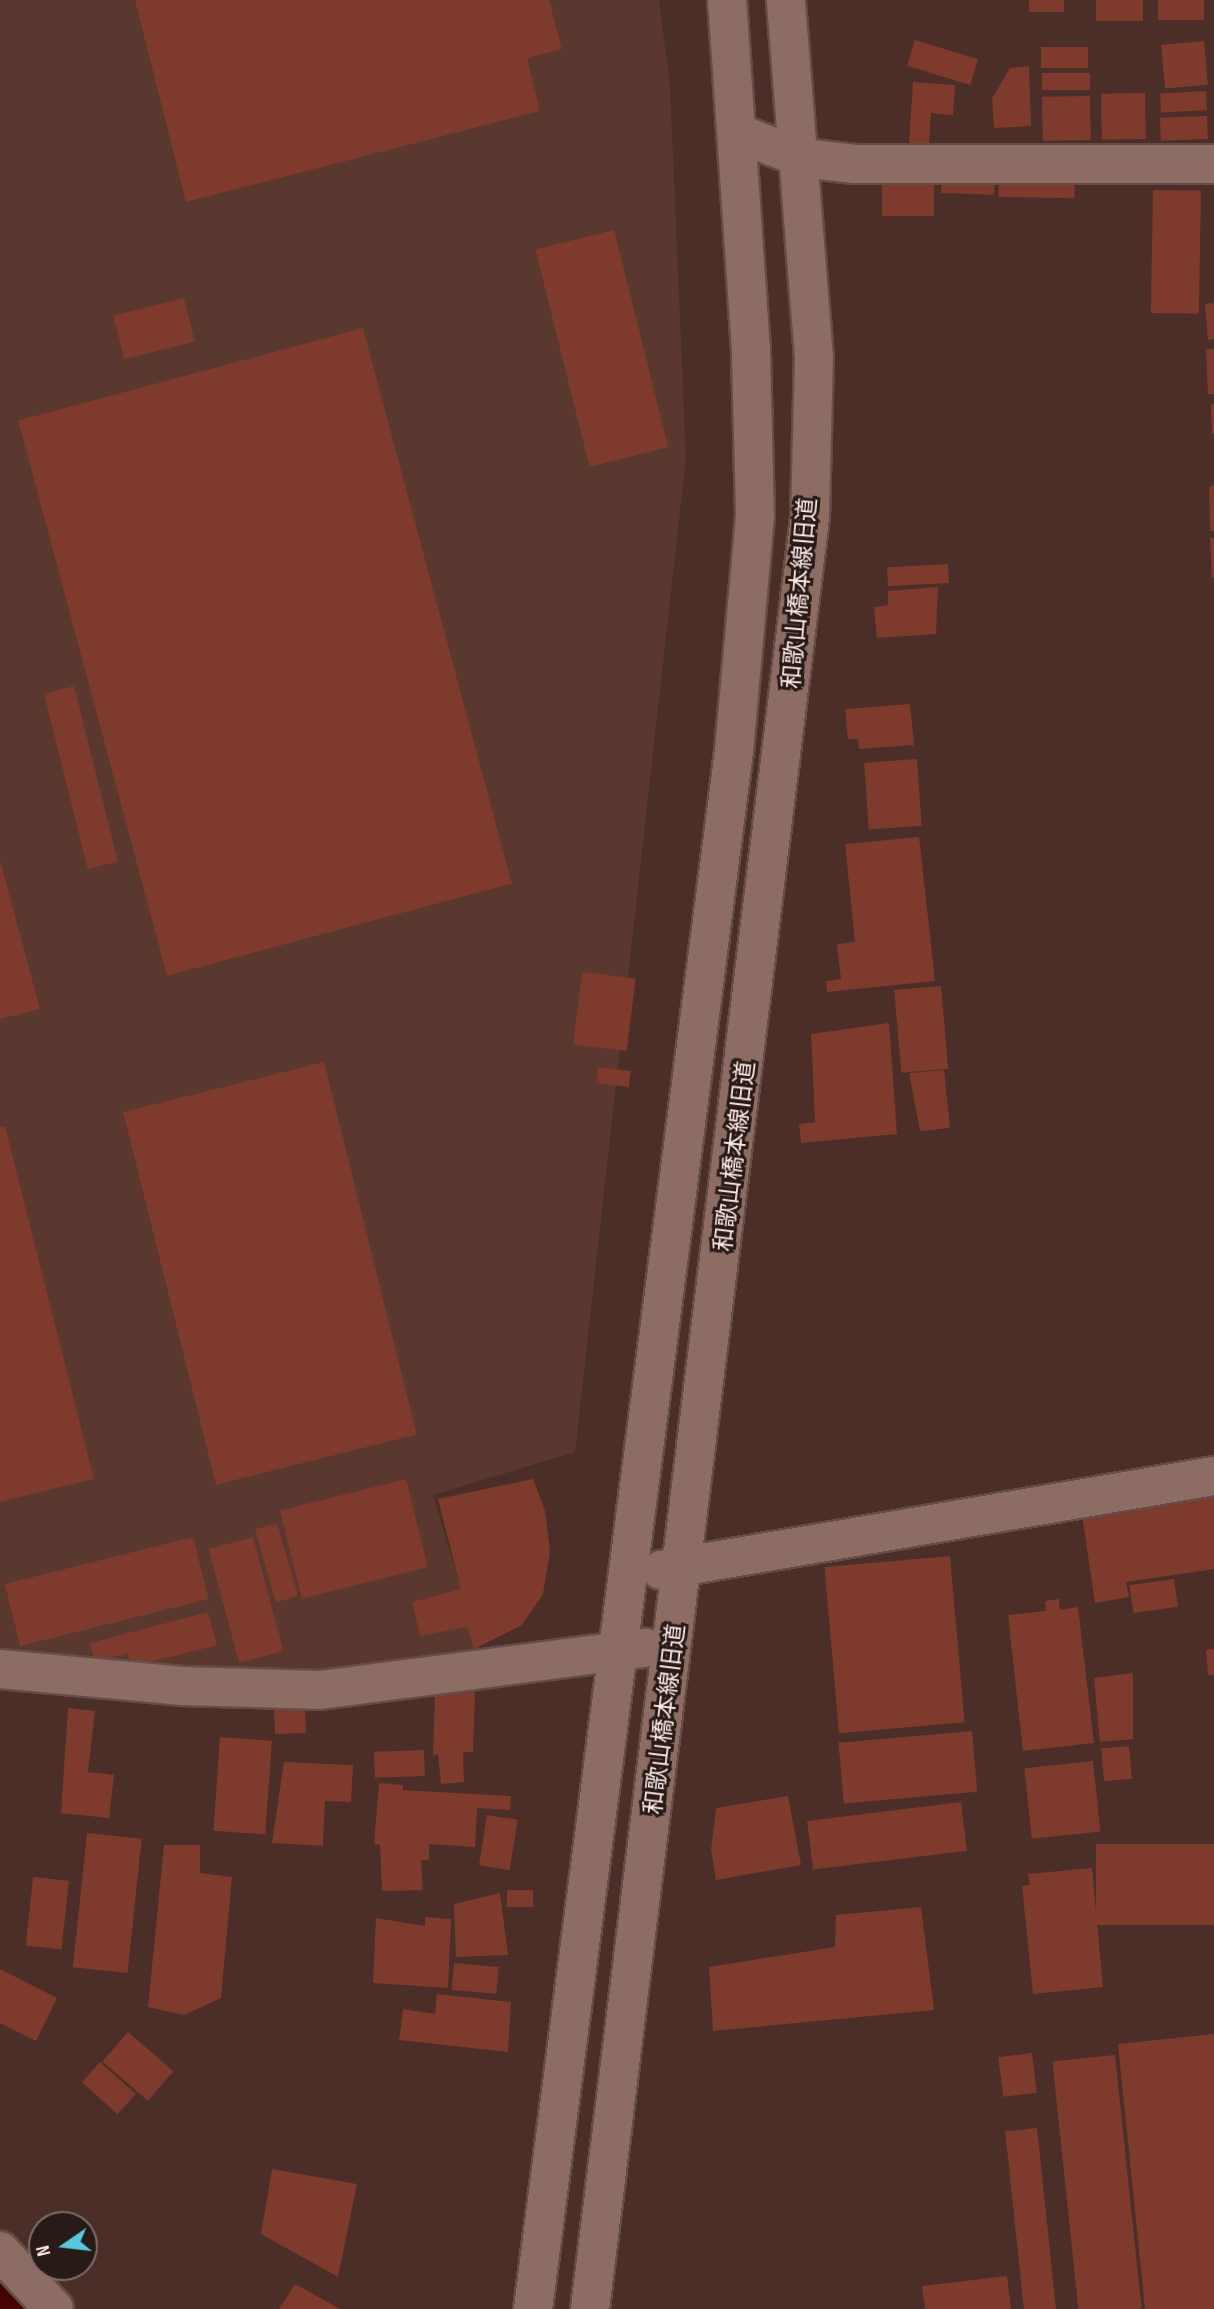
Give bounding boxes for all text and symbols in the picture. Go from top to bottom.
street label: 和歌山橋本線旧道 [777,496,823,690]
street label: 和歌山橋本線旧道 [709,1059,761,1253]
street label: 和歌山橋本線旧道 [639,1622,691,1816]
north arrow [28,2211,98,2281]
text: N [32,2243,56,2258]

